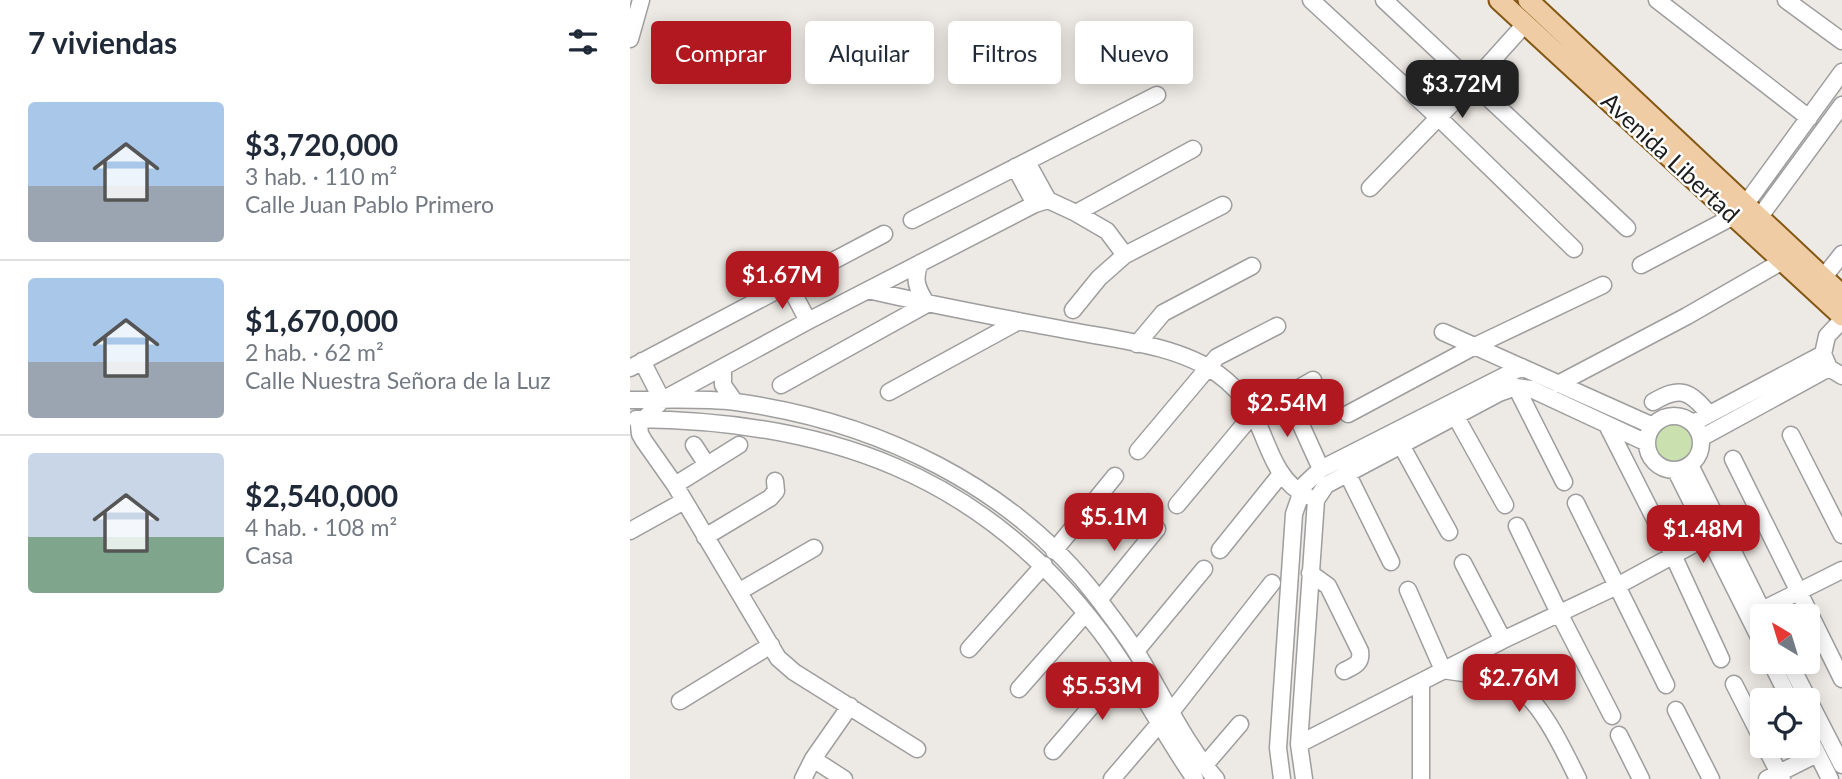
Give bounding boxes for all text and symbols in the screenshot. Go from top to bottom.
chip: Comprar [651,21,791,84]
chip: Alquilar [805,21,934,84]
chip: Filtros [948,21,1061,84]
chip: Nuevo [1075,21,1193,84]
icon: filters [564,23,602,61]
text: 7 viviendas [28,24,177,60]
pin: $3.72M [1405,60,1519,120]
text: $3.72M [1422,69,1502,97]
street label: Avenida Libertad [1596,86,1746,228]
text: $3,720,000 [245,126,398,162]
icon: home [84,130,168,214]
text: 3 hab. · 110 m² [245,162,397,190]
text: Calle Juan Pablo Primero [245,190,494,218]
pin: $1.67M [725,252,839,311]
text: $1.67M [742,260,822,288]
text: $1,670,000 [245,302,398,338]
icon: home [84,306,168,390]
text: 2 hab. · 62 m² [245,338,384,366]
text: Calle Nuestra Señora de la Luz [245,366,551,394]
pin: $2.54M [1230,380,1344,439]
text: $2.54M [1247,388,1327,416]
text: $2,540,000 [245,477,398,513]
icon: home [84,481,168,565]
pin: $5.1M [1065,494,1163,553]
text: $5.1M [1080,502,1148,530]
pin: $1.48M [1646,505,1760,565]
text: 4 hab. · 108 m² [245,513,397,541]
text: $1.48M [1663,514,1743,542]
text: Casa [245,541,293,569]
north arrow [1750,604,1820,674]
map controls [1750,604,1820,758]
pin: $2.76M [1462,654,1576,714]
pin: $5.53M [1045,662,1159,722]
text: $2.76M [1479,663,1559,691]
text: $5.53M [1062,671,1142,699]
button: locate [1750,688,1820,758]

